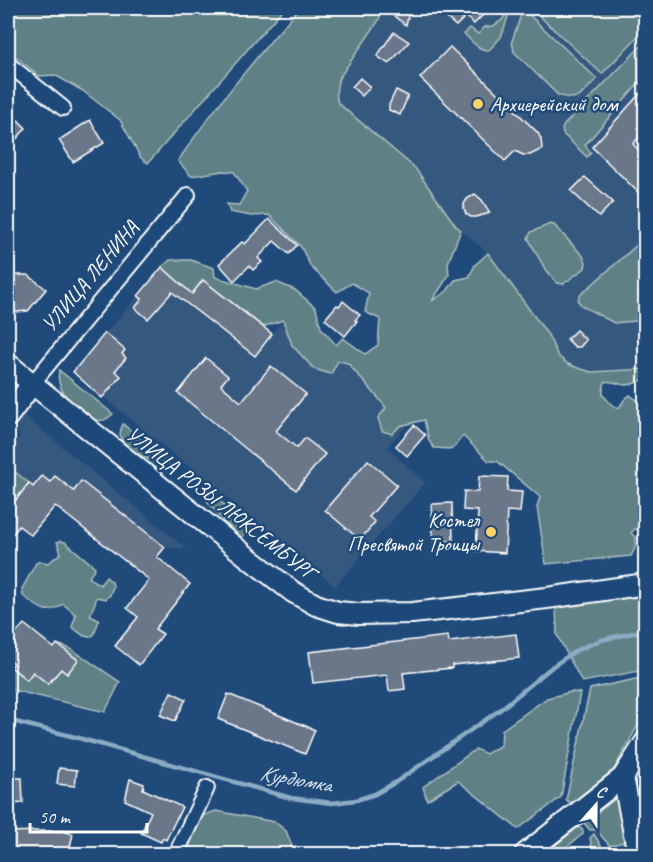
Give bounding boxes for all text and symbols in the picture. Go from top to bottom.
place label: Архиерейский дом [490,91,619,117]
marker: Архиерейский дом [471,97,485,111]
street label: УЛИЦА ЛЕНИНА [36,215,144,337]
street label: УЛИЦА РОЗЫ ЛЮКСЕМБУРГ [121,421,324,588]
place label: Костел Пресвятой Троицы [348,507,481,557]
marker: Костел Пресвятой Троицы [484,525,498,539]
water label: Курдюмка [258,759,337,800]
north arrow [566,775,626,835]
text: С [594,781,610,803]
scale bar [30,796,147,834]
text: 50 m [39,806,72,828]

